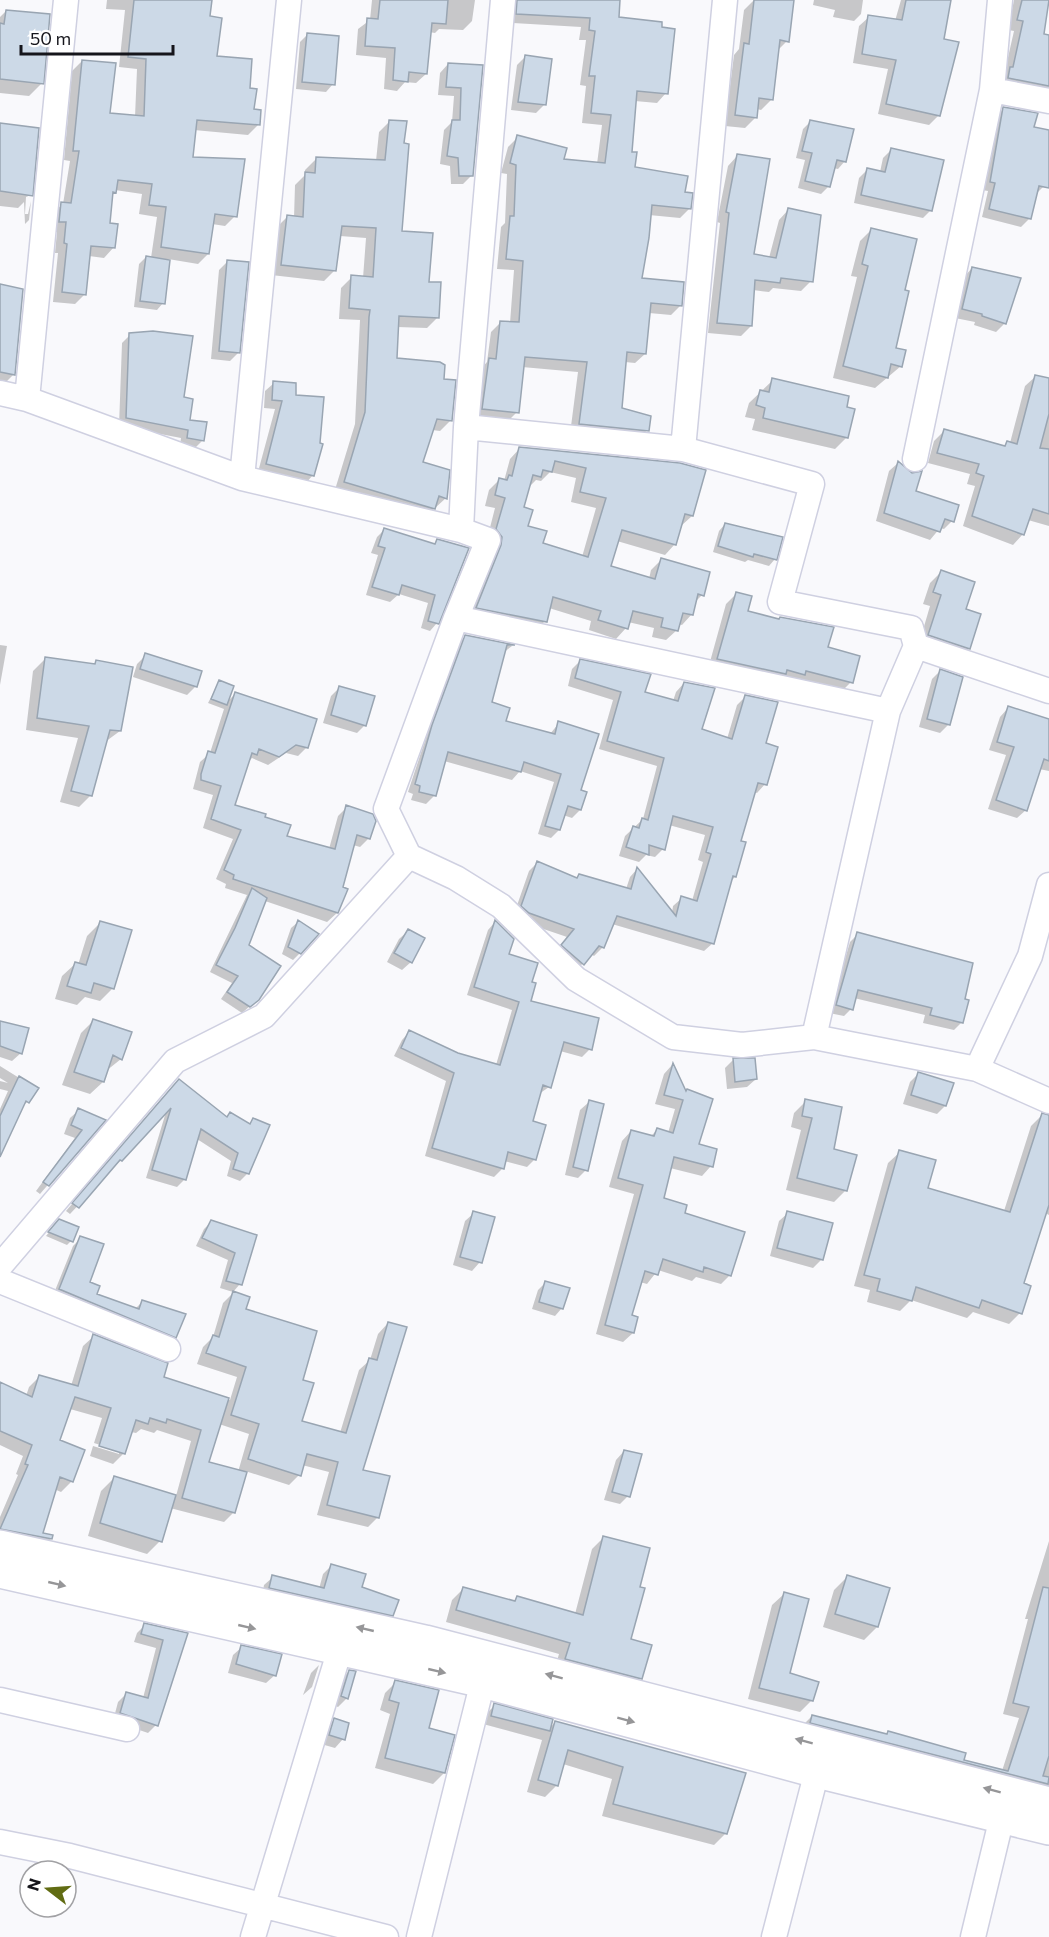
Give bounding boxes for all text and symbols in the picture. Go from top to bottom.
scale bar [21,18,172,56]
text: 50 m [30,27,71,49]
one-way arrow [48,1580,67,1589]
one-way arrow [238,1623,256,1633]
one-way arrow [355,1623,374,1633]
one-way arrow [428,1666,446,1676]
one-way arrow [545,1670,563,1680]
one-way arrow [617,1715,635,1725]
one-way arrow [794,1735,813,1745]
one-way arrow [983,1784,1002,1794]
north arrow [18,1859,78,1919]
text: N [22,1876,44,1893]

